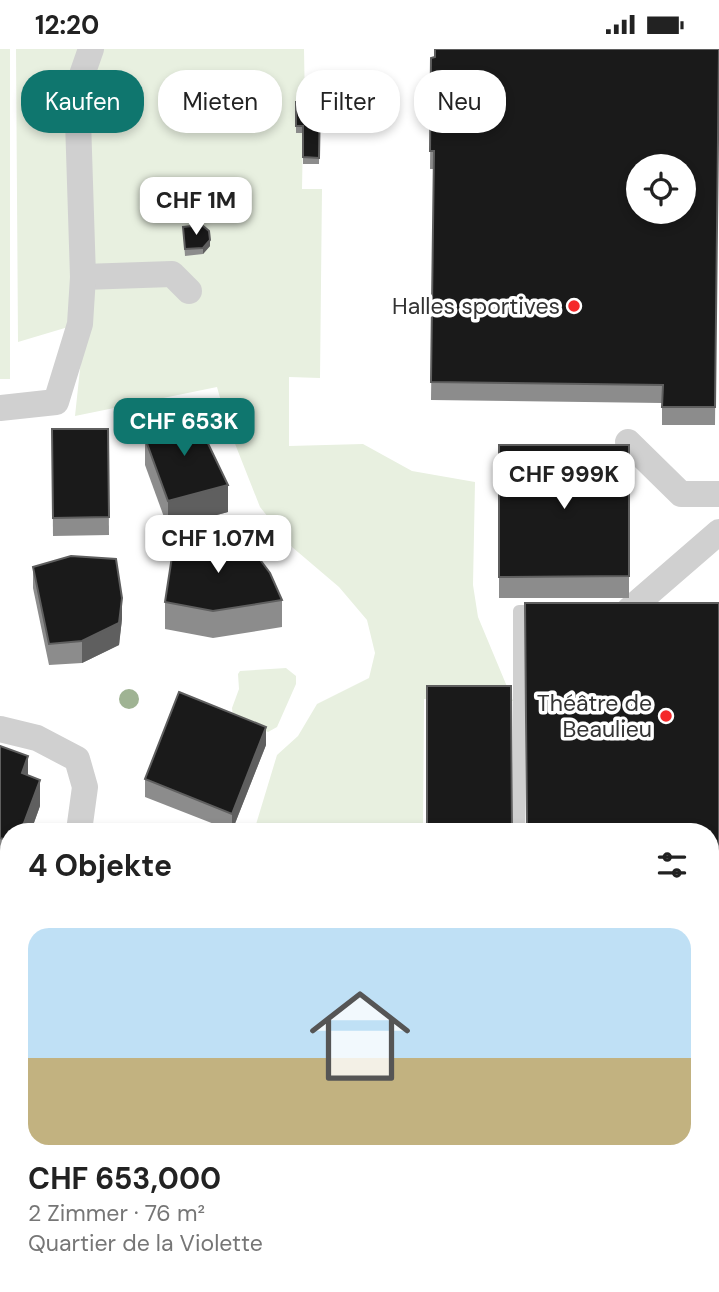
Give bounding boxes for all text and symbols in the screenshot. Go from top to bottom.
text: 12:20 [35,8,99,42]
chip: Kaufen [21,70,144,133]
chip: Mieten [158,70,282,133]
chip: Filter [296,70,400,133]
chip: Neu [414,70,506,133]
map controls [626,154,696,224]
button: locate [626,154,696,224]
pin: CHF 1M [139,177,253,237]
text: CHF 1M [156,185,236,215]
place label: Halles sportives [392,291,560,321]
marker: Halles sportives [566,298,582,314]
pin: CHF 653K [112,399,256,458]
text: CHF 653K [130,406,238,436]
pin: CHF 999K [492,451,636,511]
text: CHF 999K [509,459,619,489]
pin: CHF 1.07M [138,515,298,575]
text: CHF 1.07M [161,523,275,553]
place label: Théâtre de Beaulieu [537,688,652,744]
marker: Théâtre de Beaulieu [658,708,674,724]
text: 4 Objekte [28,846,172,885]
icon: filters [653,846,691,884]
icon: home [297,973,423,1099]
text: CHF 653,000 [28,1159,221,1198]
text: 2 Zimmer · 76 m² [28,1198,205,1228]
text: Quartier de la Violette [28,1228,263,1258]

